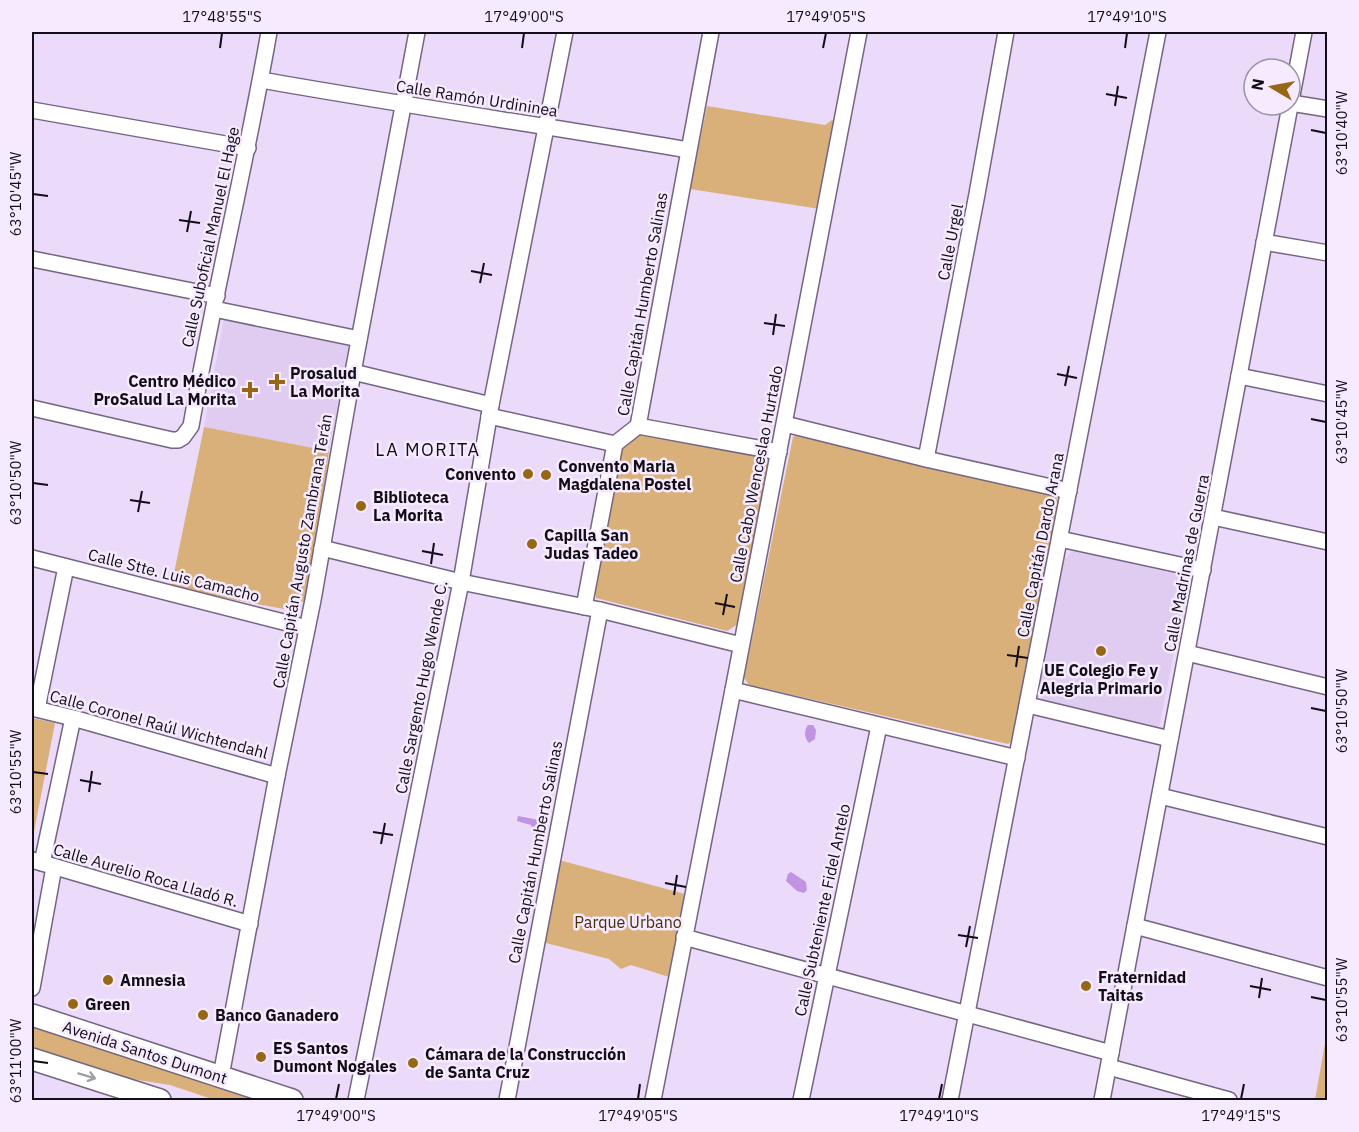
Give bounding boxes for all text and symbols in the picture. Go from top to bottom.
text: 17°48'55"S [182,7,262,26]
text: 17°49'00"S [484,7,564,26]
text: 17°49'05"S [786,7,866,26]
text: 17°49'10"S [1087,7,1167,26]
north arrow [1242,57,1302,117]
street label: Calle Ramón Urdininea [395,75,560,121]
text: N [1246,77,1268,92]
text: 63°10'40"W [1332,90,1351,175]
street label: Calle Suboficial Manuel El Hage [177,125,243,349]
text: 63°10'45"W [6,151,25,236]
street label: Calle Capitán Humberto Salinas [612,191,672,417]
street label: Calle Urgel [933,202,967,282]
place label: Prosalud La Morita [290,363,360,401]
street label: Calle Cabo Wenceslao Hurtado [725,364,787,584]
place label: Centro Médico ProSalud La Morita [93,371,236,409]
marker: Prosalud La Morita [268,373,286,391]
text: 63°10'45"W [1332,379,1351,464]
marker: Centro Médico ProSalud La Morita [241,381,259,399]
street label: Calle Capitán Augusto Zambrana Terán [268,412,336,690]
district label: LA MORITA [375,438,481,461]
text: 63°10'50"W [6,440,25,525]
street label: Calle Capitán Dardo Arana [1012,450,1068,639]
place label: Convento Maria Magdalena Postel [558,456,691,494]
place label: Convento [445,464,516,484]
marker: Convento [521,467,535,481]
marker: Convento Maria Magdalena Postel [539,468,553,482]
street label: Calle Madrinas de Guerra [1159,472,1213,654]
place label: Biblioteca La Morita [373,487,449,525]
marker: Biblioteca La Morita [354,499,368,513]
place label: Capilla San Judas Tadeo [544,525,638,563]
marker: Capilla San Judas Tadeo [525,537,539,551]
street label: Calle Stte. Luis Camacho [86,544,262,606]
street label: Calle Sargento Hugo Wende C. [390,579,452,795]
marker: UE Colegio Fe y Alegria Primario [1094,644,1108,658]
place label: UE Colegio Fe y Alegria Primario [1040,660,1162,698]
text: 63°10'50"W [1332,668,1351,753]
street label: Calle Coronel Raúl Wichtendahl [48,685,270,763]
text: 63°10'55"W [6,729,25,814]
street label: Calle Capitán Humberto Salinas [504,739,566,965]
street label: Calle Subteniente Fidel Antelo [790,802,854,1018]
street label: Calle Aurelio Roca Lladó R. [51,839,241,911]
park label: Parque Urbano [574,912,682,932]
text: 63°10'55"W [1332,957,1351,1042]
place label: Fraternidad Taitas [1098,967,1186,1005]
place label: Amnesia [120,970,186,990]
marker: Amnesia [101,973,115,987]
marker: Fraternidad Taitas [1079,979,1093,993]
place label: Green [85,994,130,1014]
marker: Green [66,997,80,1011]
place label: Banco Ganadero [215,1005,339,1025]
marker: Banco Ganadero [196,1008,210,1022]
street label: Avenida Santos Dumont [60,1016,230,1088]
text: 63°11'00"W [6,1018,25,1103]
place label: ES Santos Dumont Nogales [273,1038,397,1076]
place label: Cámara de la Construcción de Santa Cruz [425,1044,626,1082]
marker: ES Santos Dumont Nogales [254,1050,268,1064]
marker: Cámara de la Construcción de Santa Cruz [406,1056,420,1070]
one-way arrow [77,1071,96,1082]
text: 17°49'00"S [296,1106,376,1125]
text: 17°49'05"S [598,1106,678,1125]
text: 17°49'10"S [899,1106,979,1125]
text: 17°49'15"S [1201,1106,1281,1125]

